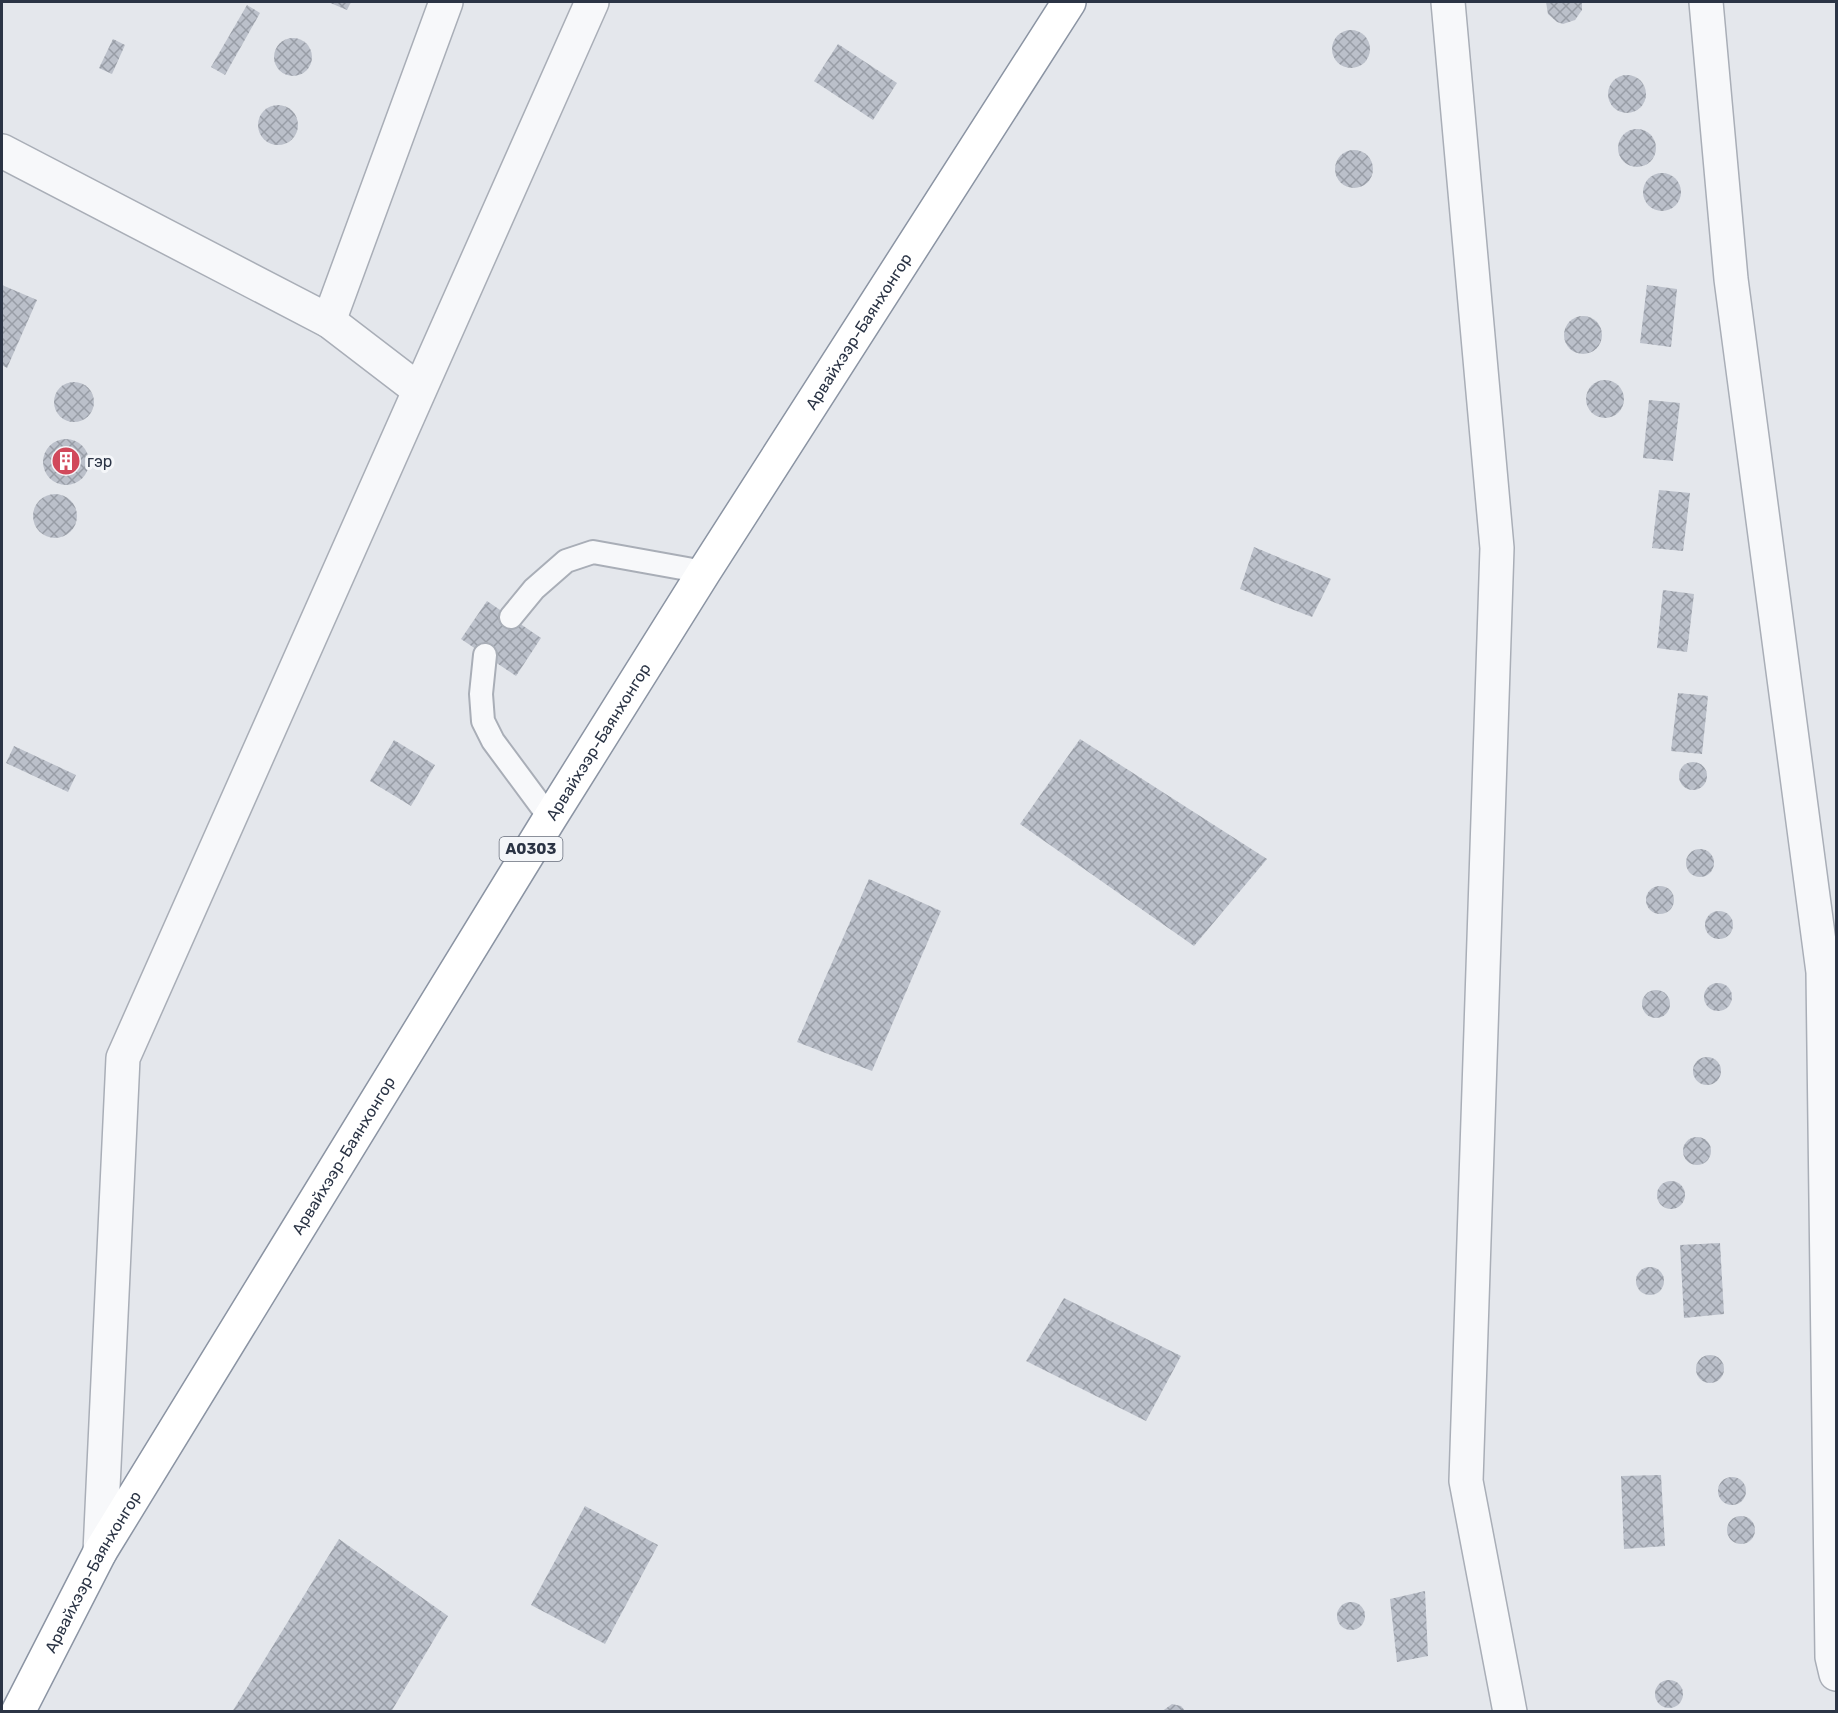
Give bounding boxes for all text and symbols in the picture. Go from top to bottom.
street label: Арвайхээр-Баянхонгор [802,250,916,413]
building icon: гэр [50,445,82,477]
place label: гэр [87,452,112,471]
street label: Арвайхээр-Баянхонгор [542,660,655,824]
road number: A0303 [500,837,562,861]
street label: Арвайхээр-Баянхонгор [288,1073,399,1238]
street label: Арвайхээр-Баянхонгор [41,1487,145,1656]

